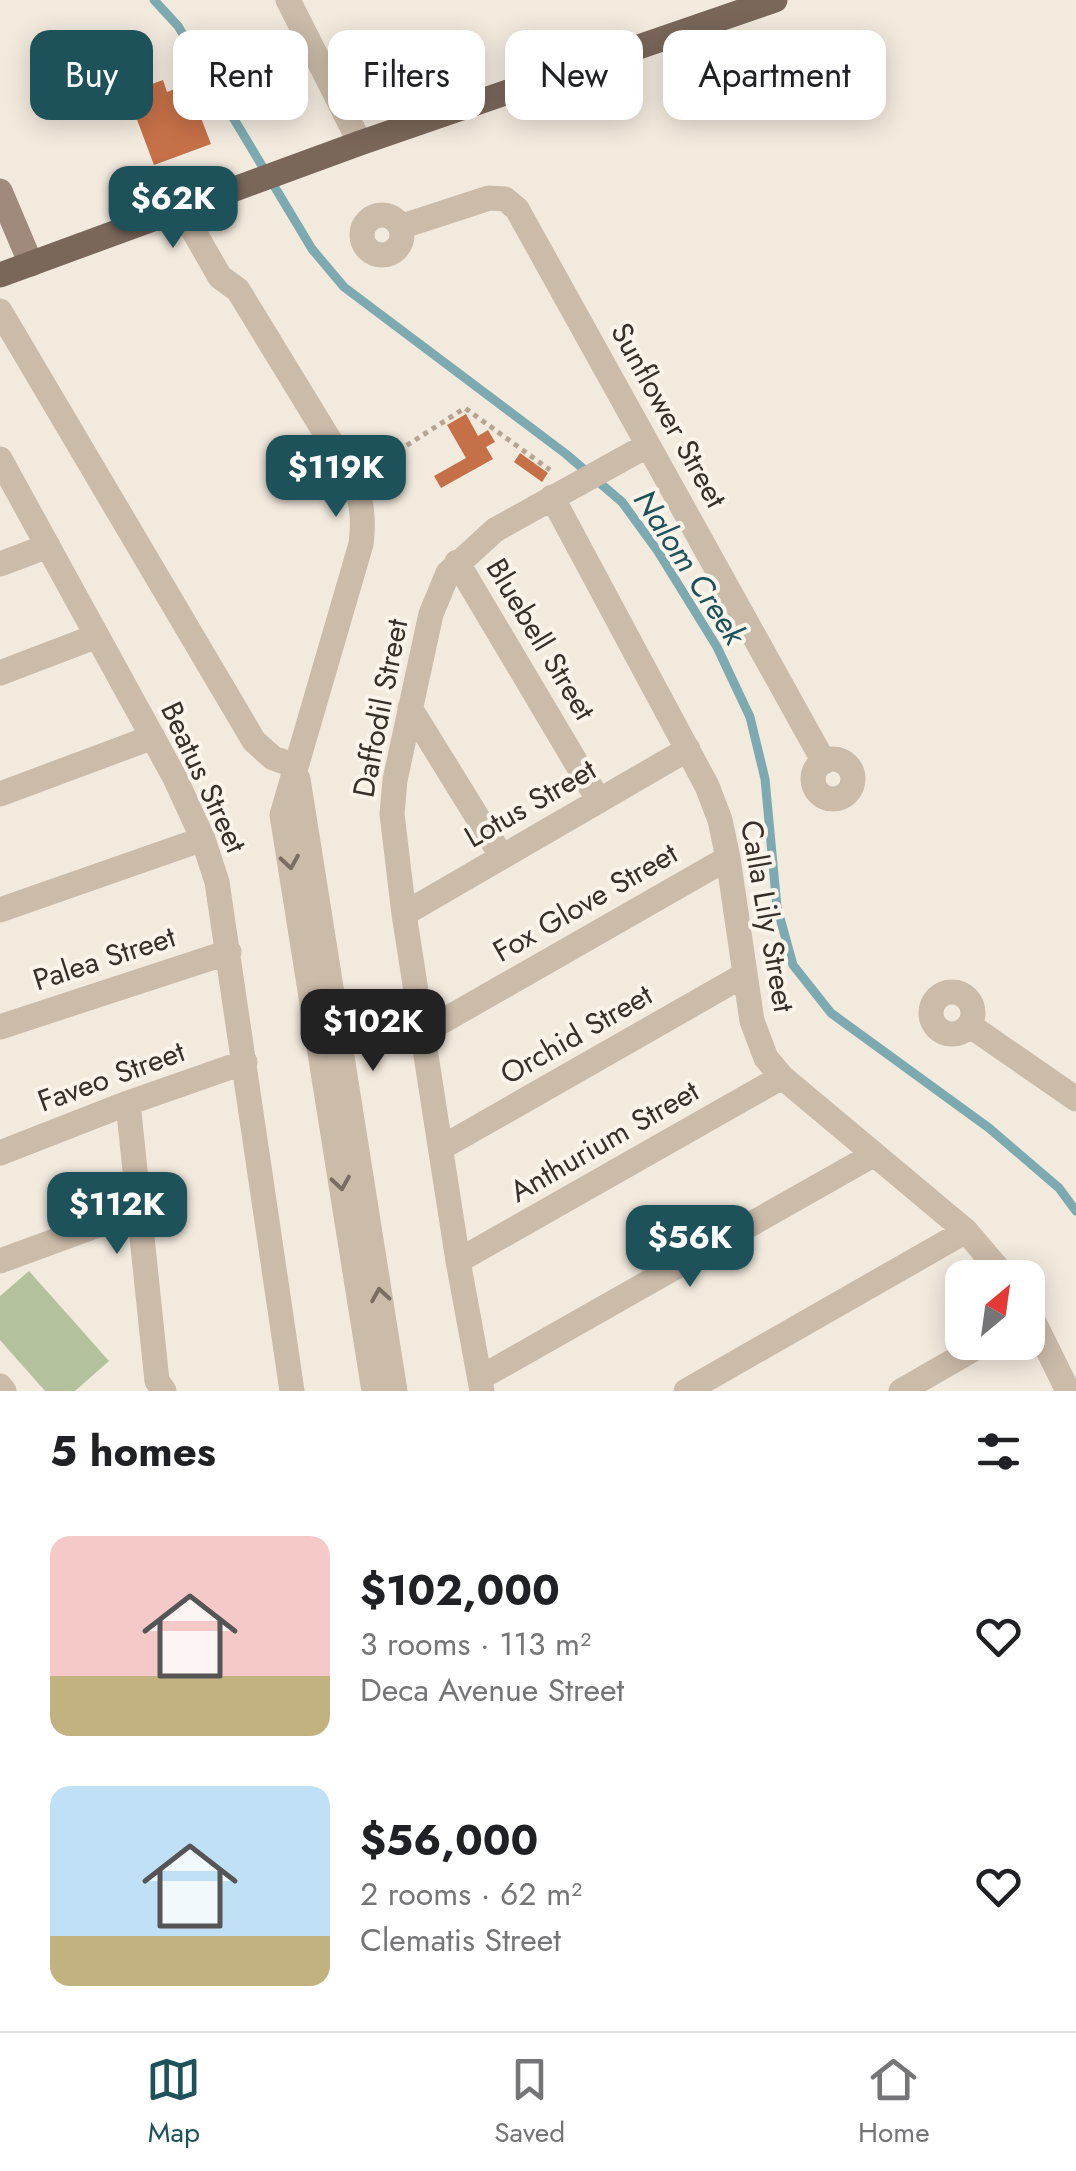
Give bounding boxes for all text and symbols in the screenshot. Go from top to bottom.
chip: Buy [30,30,153,120]
chip: Rent [173,30,308,120]
chip: Filters [328,30,485,120]
chip: New [505,30,643,120]
chip: Apartment [663,30,886,120]
pin: $62K [114,166,232,251]
text: $62K [131,175,215,221]
street label: Sunflower Street [600,315,738,516]
pin: $119K [266,435,406,520]
text: $119K [288,444,384,490]
water label: Nalom Creek [623,480,758,655]
street label: Bluebell Street [476,550,607,729]
street label: Daffodil Street [342,614,419,801]
street label: Beatus Street [150,694,258,860]
street label: Lotus Street [456,748,604,858]
street label: Calla Lily Street [730,817,806,1016]
street label: Fox Glove Street [485,831,686,972]
one-way arrow [279,853,300,870]
street label: Palea Street [27,915,181,1001]
street label: Orchid Street [492,973,661,1095]
pin: $102K [303,989,443,1074]
text: $102K [323,998,423,1044]
street label: Faveo Street [32,1029,191,1122]
street label: Anthurium Street [501,1069,707,1213]
pin: $112K [47,1172,187,1257]
one-way arrow [330,1174,351,1191]
text: $112K [69,1181,165,1227]
pin: $56K [631,1205,749,1290]
text: $56K [648,1214,732,1260]
north arrow [945,1260,1045,1360]
map controls [945,1260,1045,1360]
one-way arrow [370,1286,391,1303]
text: 5 homes [50,1421,216,1482]
icon: filters [971,1424,1026,1479]
text: $102,000 [360,1560,560,1621]
icon: home [130,1576,250,1696]
icon: heart [971,1609,1026,1664]
text: 3 rooms · 113 m² [360,1621,591,1667]
text: Deca Avenue Street [360,1667,624,1713]
text: $56,000 [360,1810,538,1871]
icon: home [130,1826,250,1946]
icon: heart [971,1859,1026,1914]
text: 2 rooms · 62 m² [360,1871,582,1917]
text: Clematis Street [360,1917,561,1963]
tab: Map [146,2052,201,2153]
tab: Saved [494,2052,565,2153]
tab: Home [858,2052,930,2153]

